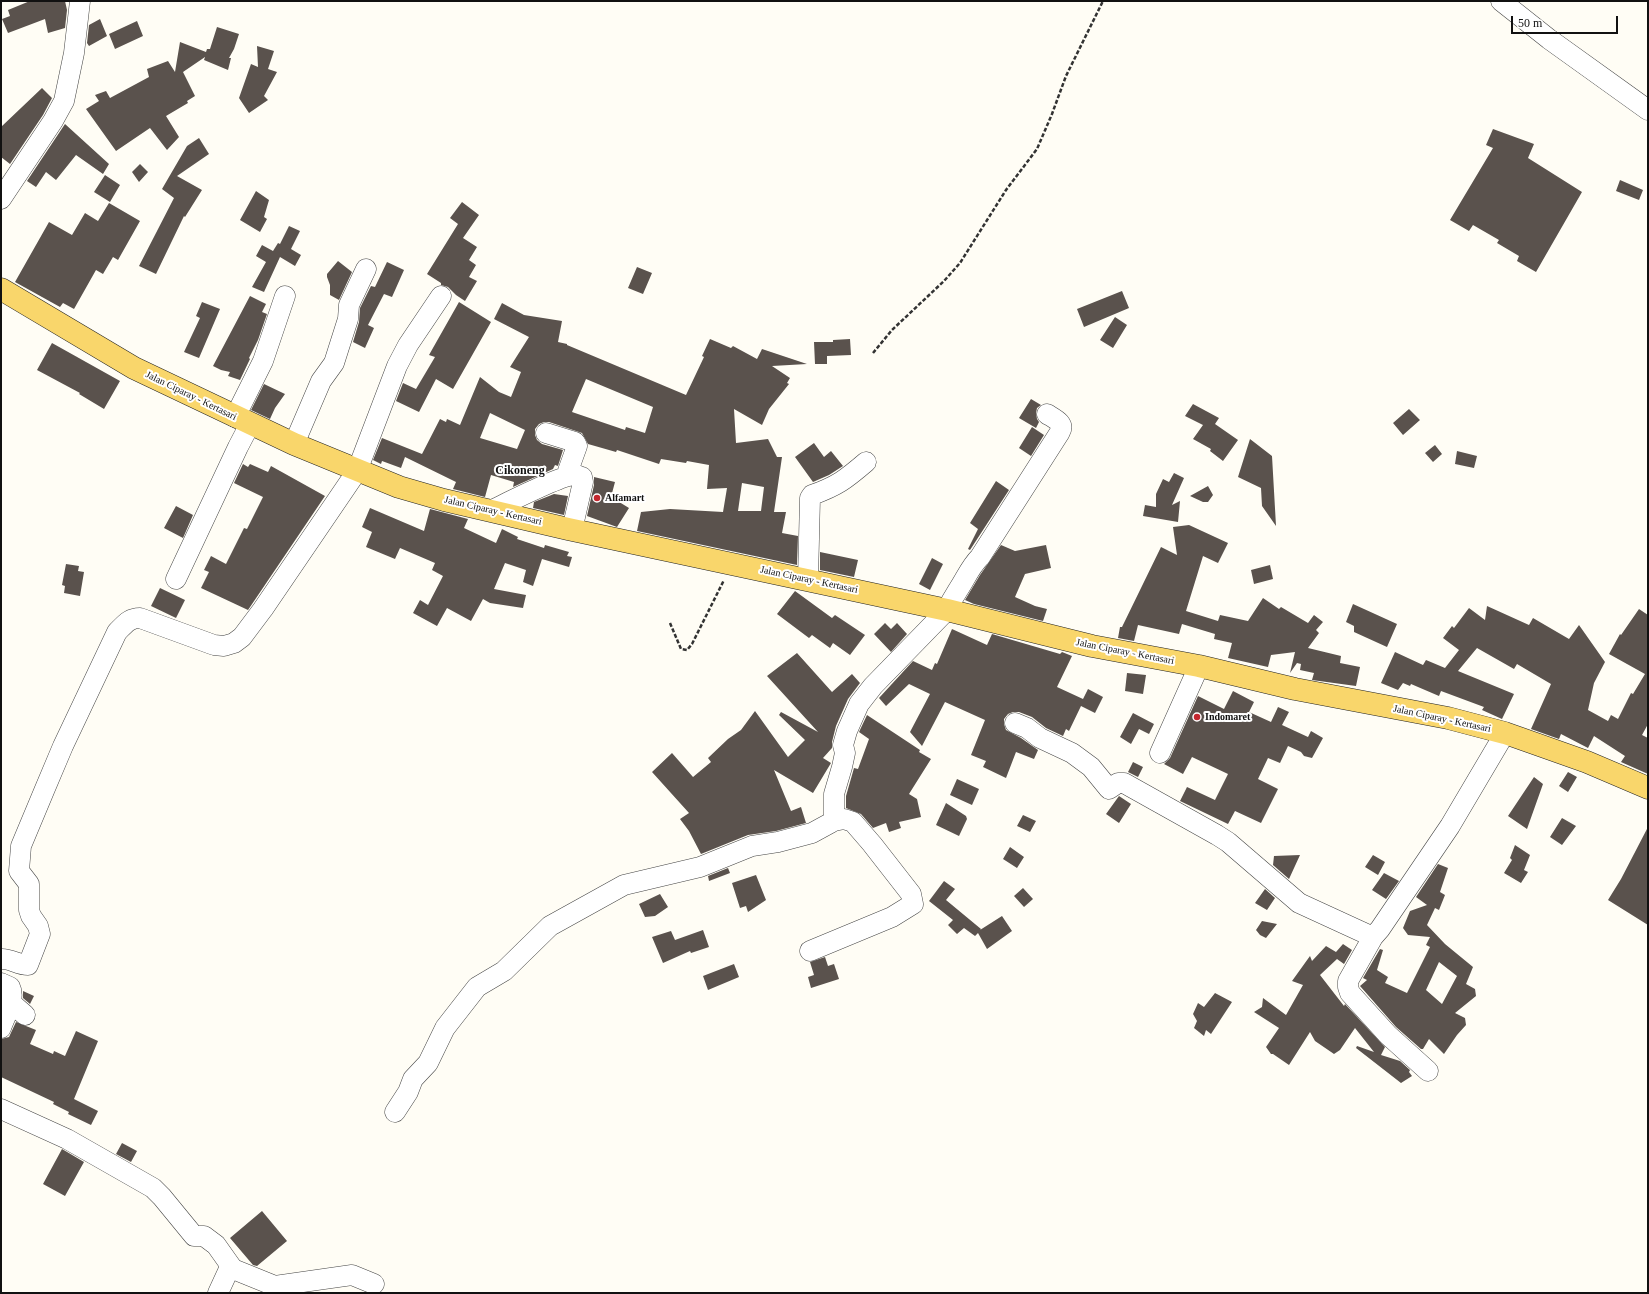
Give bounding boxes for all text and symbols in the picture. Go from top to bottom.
scale bar [1513,8,1620,34]
text: 50 m [1518,16,1542,30]
street label: Jalan Ciparay - Kertasari [144,369,238,423]
district label: Cikoneng [495,464,545,478]
place label: Alfamart [605,492,644,504]
marker: Alfamart [592,493,602,503]
street label: Jalan Ciparay - Kertasari [443,494,543,528]
street label: Jalan Ciparay - Kertasari [759,564,859,596]
street label: Jalan Ciparay - Kertasari [1075,637,1175,667]
street label: Jalan Ciparay - Kertasari [1392,703,1492,735]
place label: Indomaret [1205,711,1250,723]
marker: Indomaret [1192,712,1202,722]

